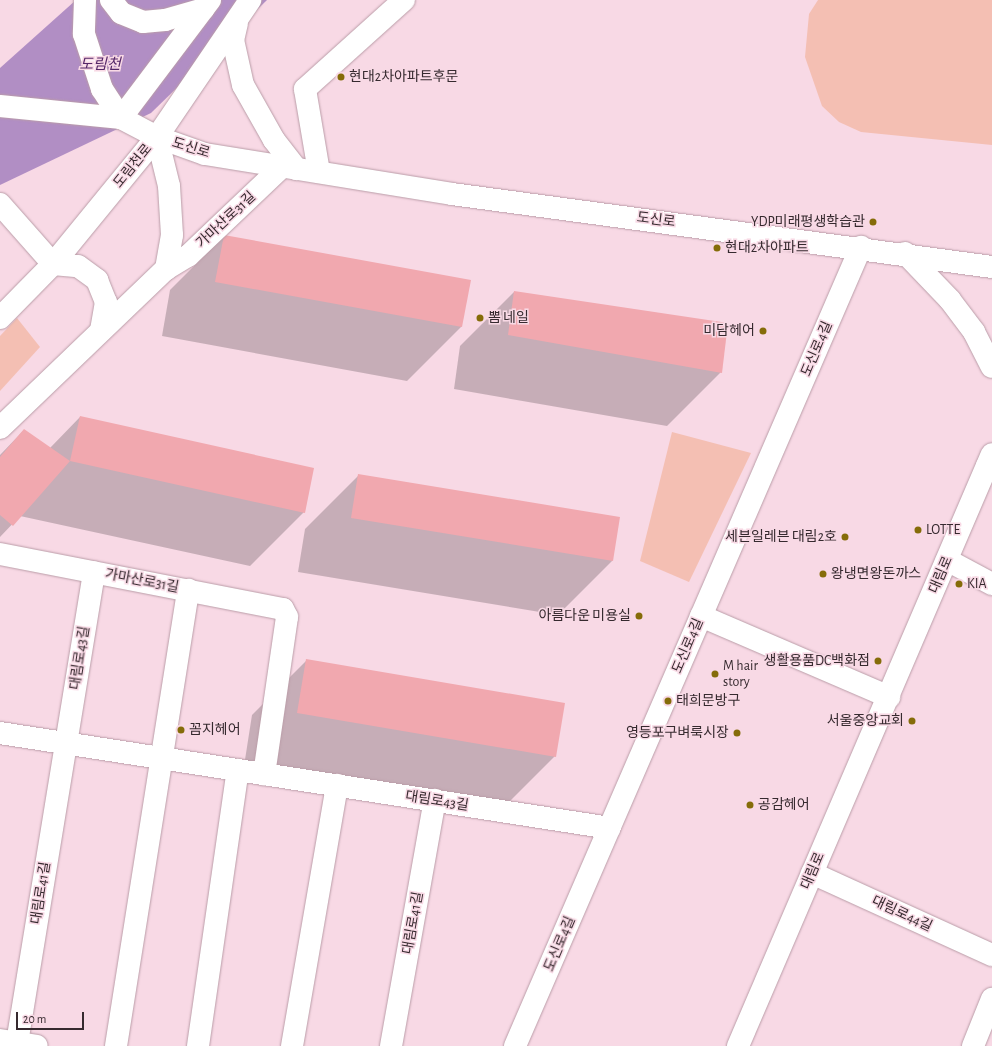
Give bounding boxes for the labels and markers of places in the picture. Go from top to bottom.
place label: 현대2차아파트후문 [349,69,458,85]
marker: 현대2차아파트후문 [336,72,346,82]
place label: YDP미래평생학습관 [751,214,865,230]
marker: YDP미래평생학습관 [868,217,878,227]
place label: 현대2차아파트 [725,240,809,256]
marker: 현대2차아파트 [712,243,722,253]
place label: 뽐 네일 [488,310,529,326]
marker: 뽐 네일 [475,313,485,323]
place label: 미담헤어 [703,323,755,339]
marker: 미담헤어 [758,326,768,336]
place label: LOTTE [926,522,960,538]
marker: LOTTE [913,525,923,535]
place label: 세븐일레븐 대림2호 [725,529,837,545]
marker: 세븐일레븐 대림2호 [840,532,850,542]
place label: 왕냉면왕돈까스 [831,566,921,582]
marker: 왕냉면왕돈까스 [818,569,828,579]
place label: KIA [967,576,987,592]
marker: KIA [954,579,964,589]
place label: 아름다운 미용실 [539,608,631,624]
marker: 아름다운 미용실 [634,611,644,621]
place label: 생활용품DC백화점 [764,653,870,669]
marker: 생활용품DC백화점 [873,656,883,666]
place label: M hair story [723,658,758,690]
marker: M hair story [710,669,720,679]
place label: 태희문방구 [676,693,740,709]
marker: 태희문방구 [663,696,673,706]
place label: 서울중앙교회 [827,713,904,729]
marker: 서울중앙교회 [907,716,917,726]
place label: 꼼지헤어 [189,722,241,738]
marker: 꼼지헤어 [176,725,186,735]
place label: 영등포구벼룩시장 [626,725,729,741]
marker: 영등포구벼룩시장 [732,728,742,738]
place label: 공감헤어 [758,797,810,813]
marker: 공감헤어 [745,800,755,810]

